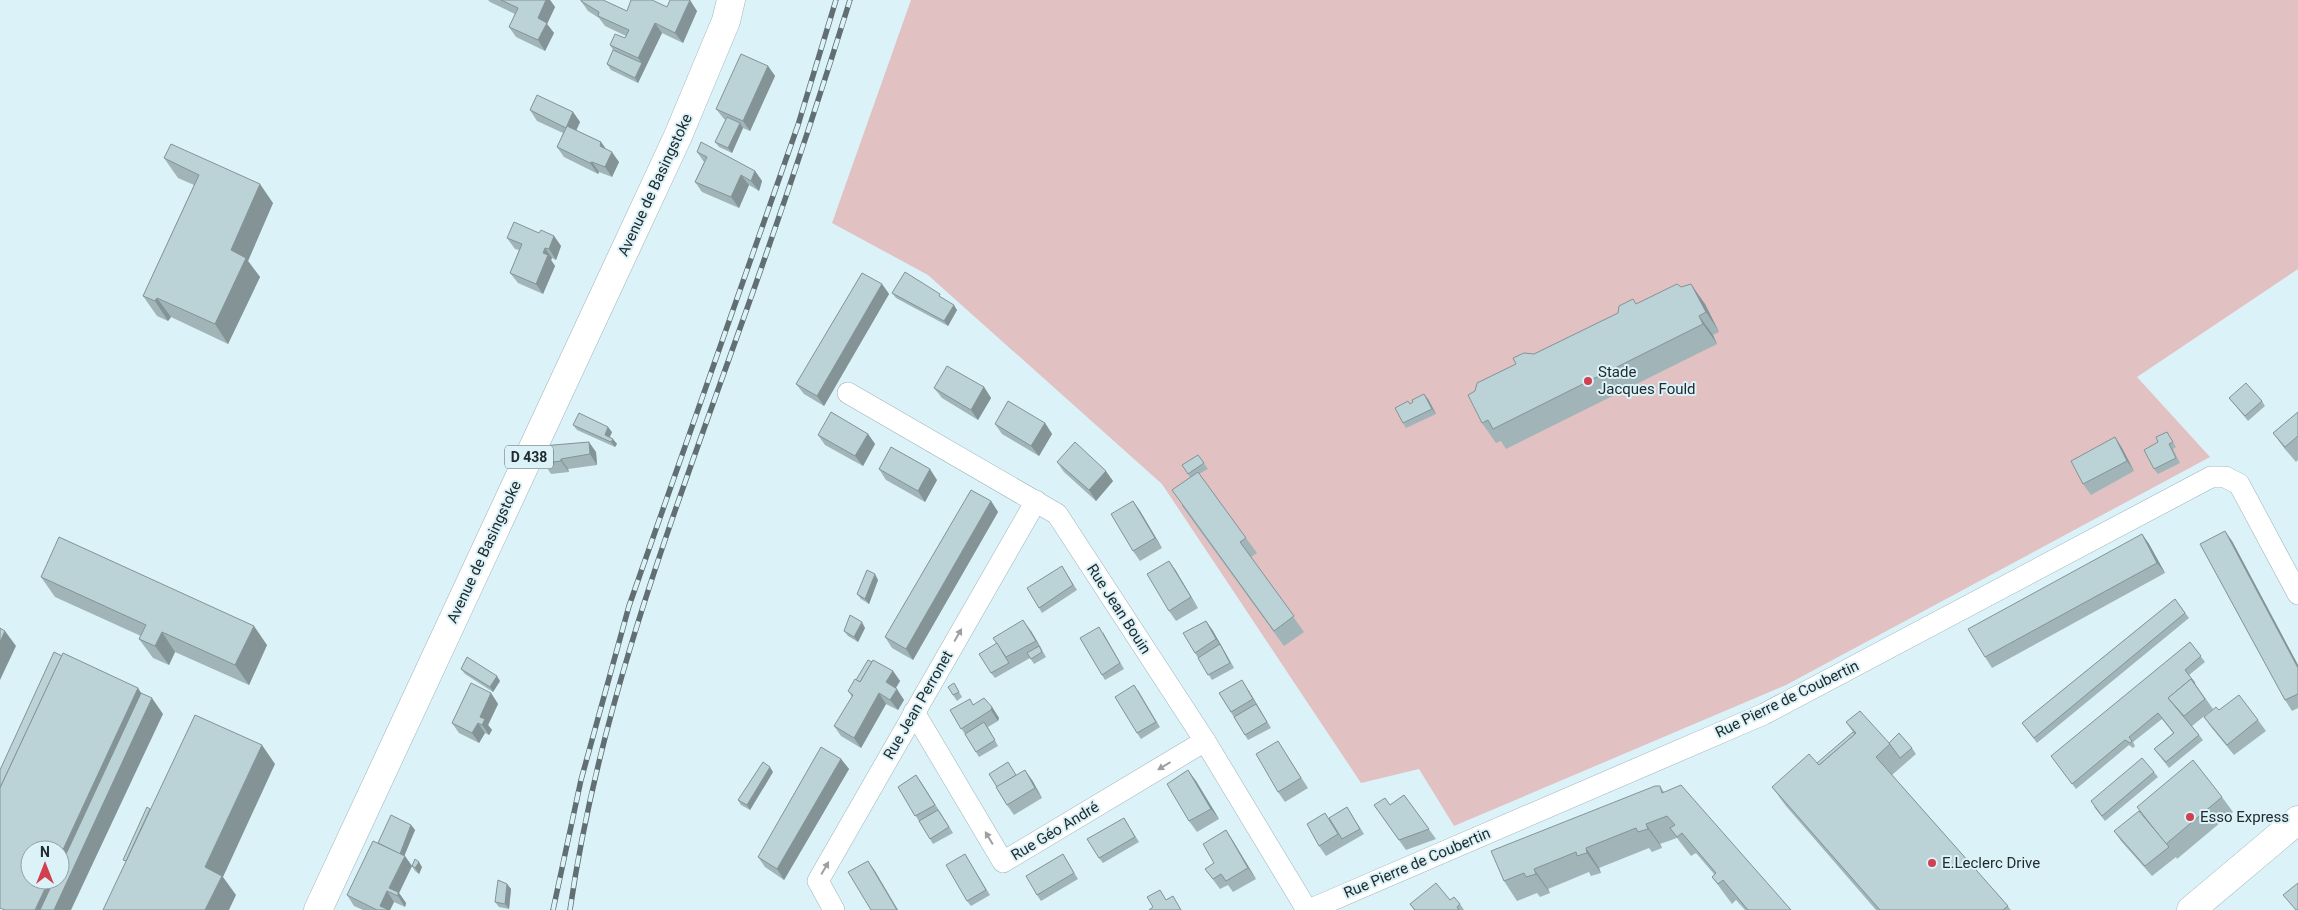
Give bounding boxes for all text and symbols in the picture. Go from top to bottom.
street label: Avenue de Basingstoke [614,111,696,259]
place label: Stade Jacques Fould [1598,363,1696,398]
marker: Stade Jacques Fould [1582,375,1594,387]
road number: D 438 [505,446,553,468]
street label: Avenue de Basingstoke [443,478,525,626]
street label: Rue Jean Bouin [1083,561,1155,657]
one-way arrow [954,628,962,643]
street label: Rue Jean Perronet [880,647,956,763]
street label: Rue Pierre de Coubertin [1712,656,1862,742]
one-way arrow [1157,762,1170,771]
street label: Rue Géo André [1008,798,1102,864]
place label: Esso Express [2200,808,2289,826]
marker: Esso Express [2184,811,2196,823]
street label: Rue Pierre de Coubertin [1341,824,1493,902]
one-way arrow [984,832,993,845]
north arrow [20,840,70,890]
text: N [40,844,50,860]
place label: E.Leclerc Drive [1942,854,2040,872]
marker: E.Leclerc Drive [1926,857,1938,869]
one-way arrow [821,861,830,874]

